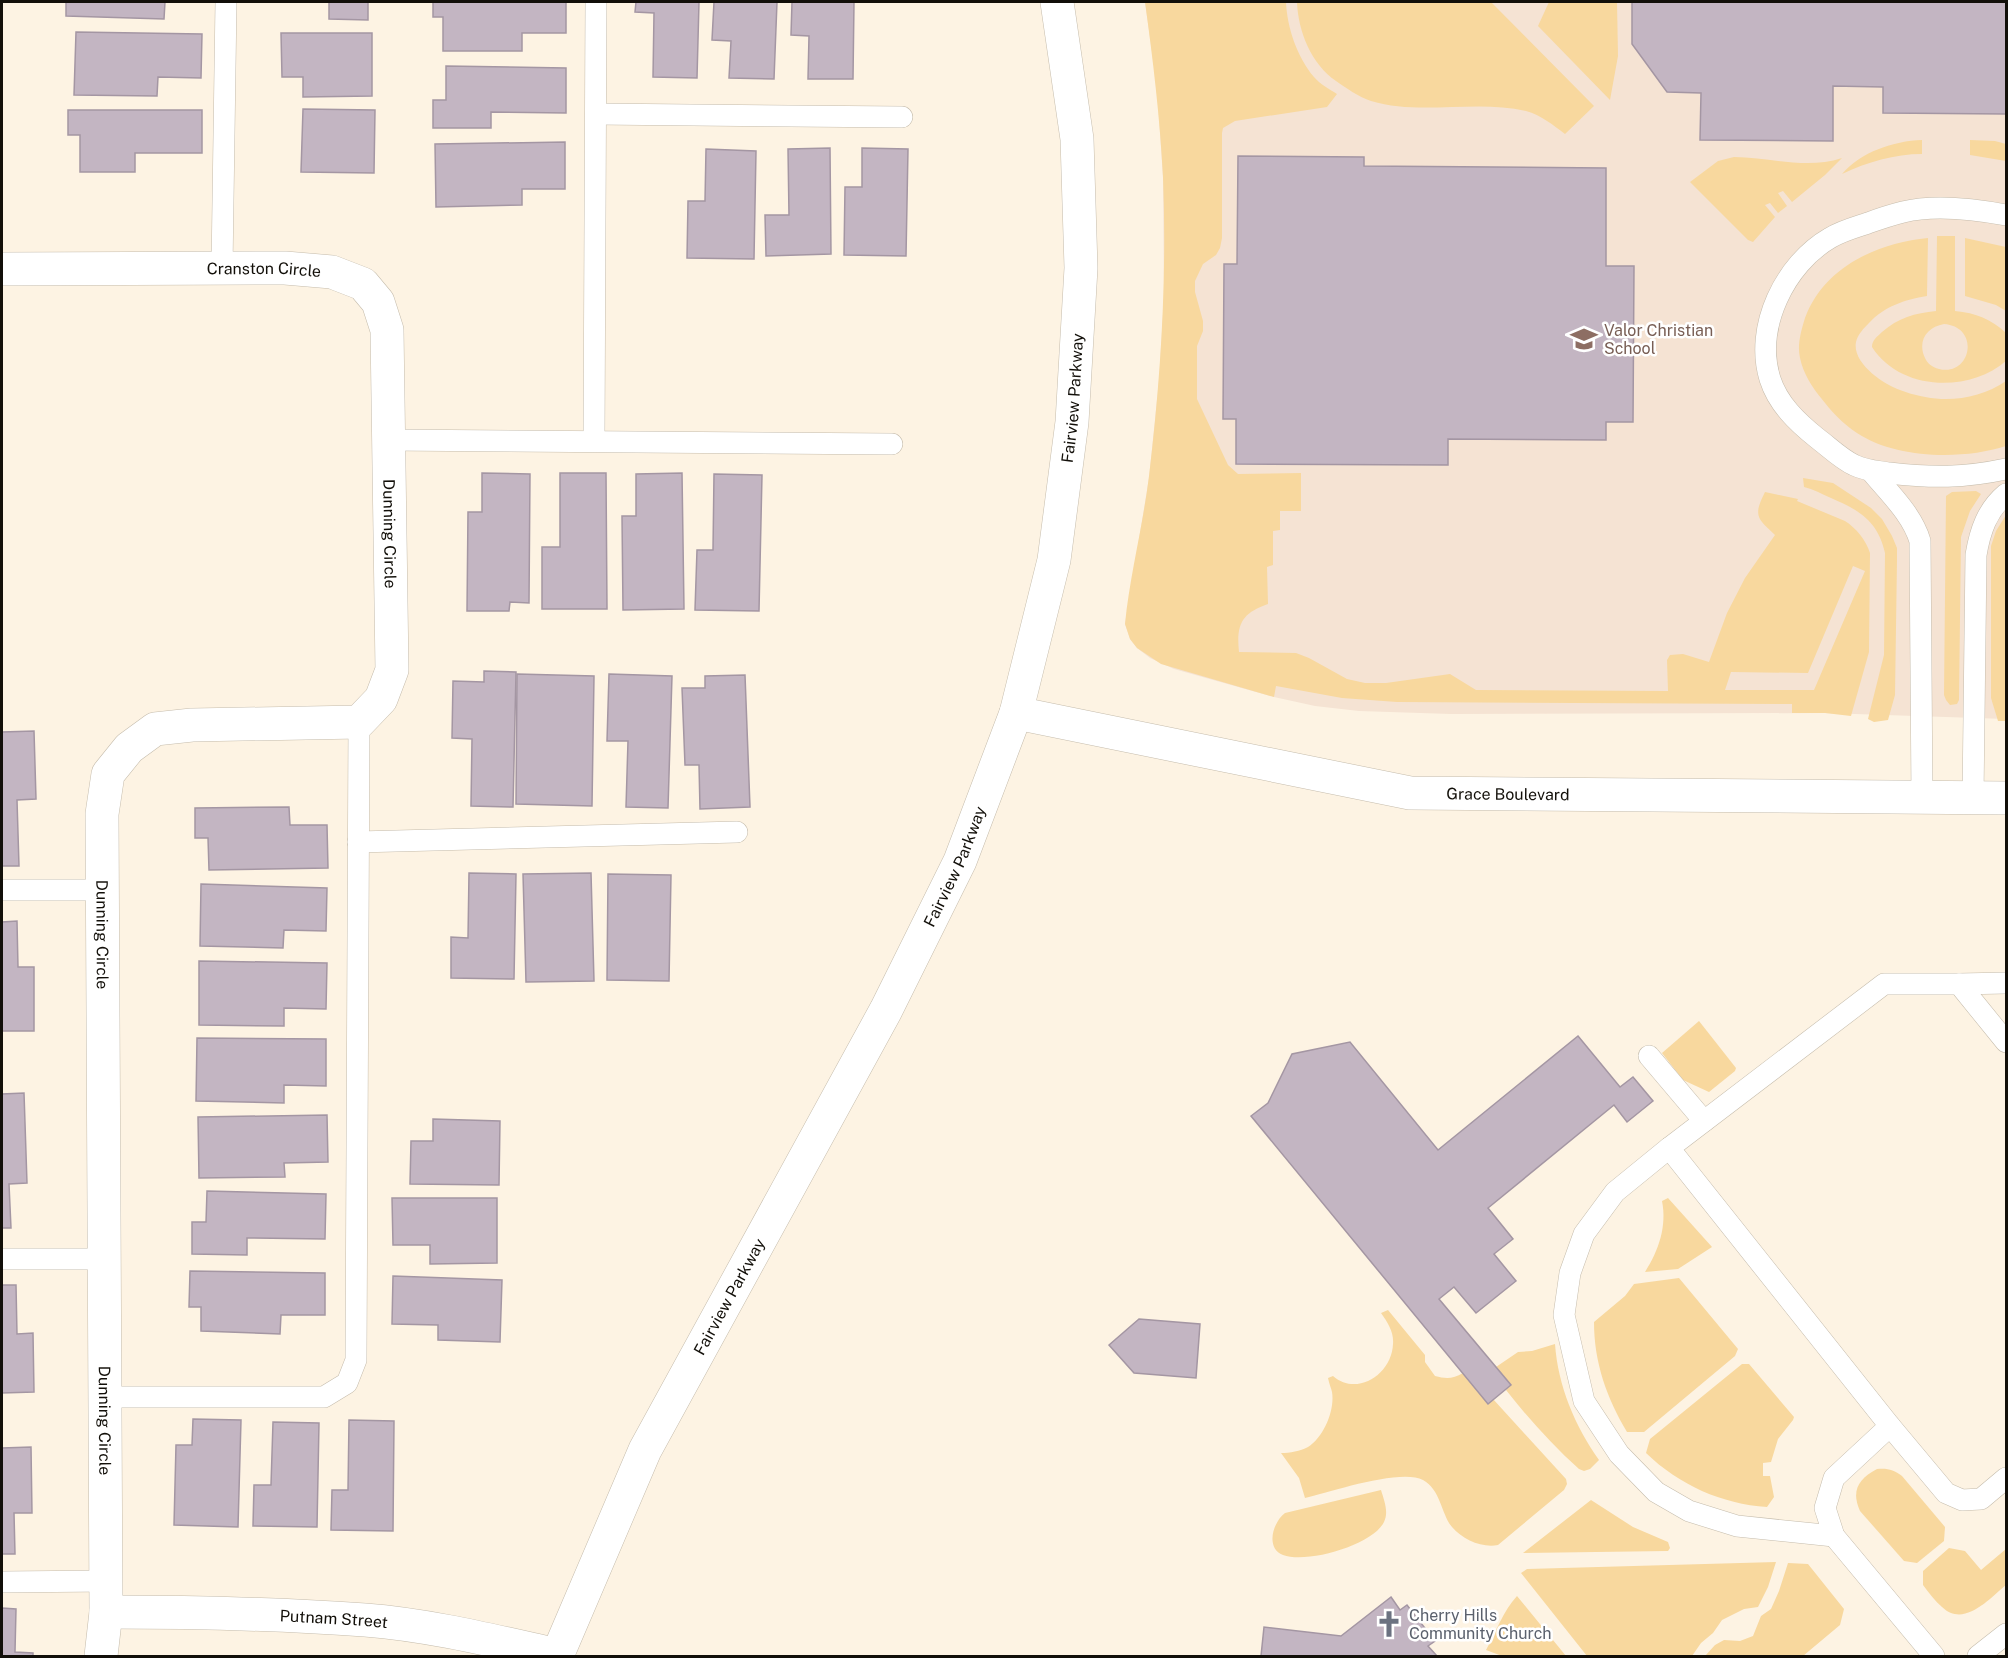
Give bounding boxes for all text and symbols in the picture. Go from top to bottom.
street label: Cranston Circle [207,258,322,281]
place label: Valor Christian School [1604,321,1713,358]
school or university icon: Valor Christian School [1569,324,1599,354]
street label: Fairview Parkway [1057,332,1087,464]
street label: Dunning Circle [380,479,400,589]
street label: Grace Boulevard [1446,784,1570,804]
street label: Fairview Parkway [919,803,990,930]
street label: Dunning Circle [93,880,112,989]
street label: Fairview Parkway [690,1235,769,1358]
street label: Dunning Circle [95,1366,115,1475]
street label: Putnam Street [279,1606,389,1632]
place label: Cherry Hills Community Church [1409,1606,1552,1643]
church icon: Cherry Hills Community Church [1374,1609,1404,1639]

